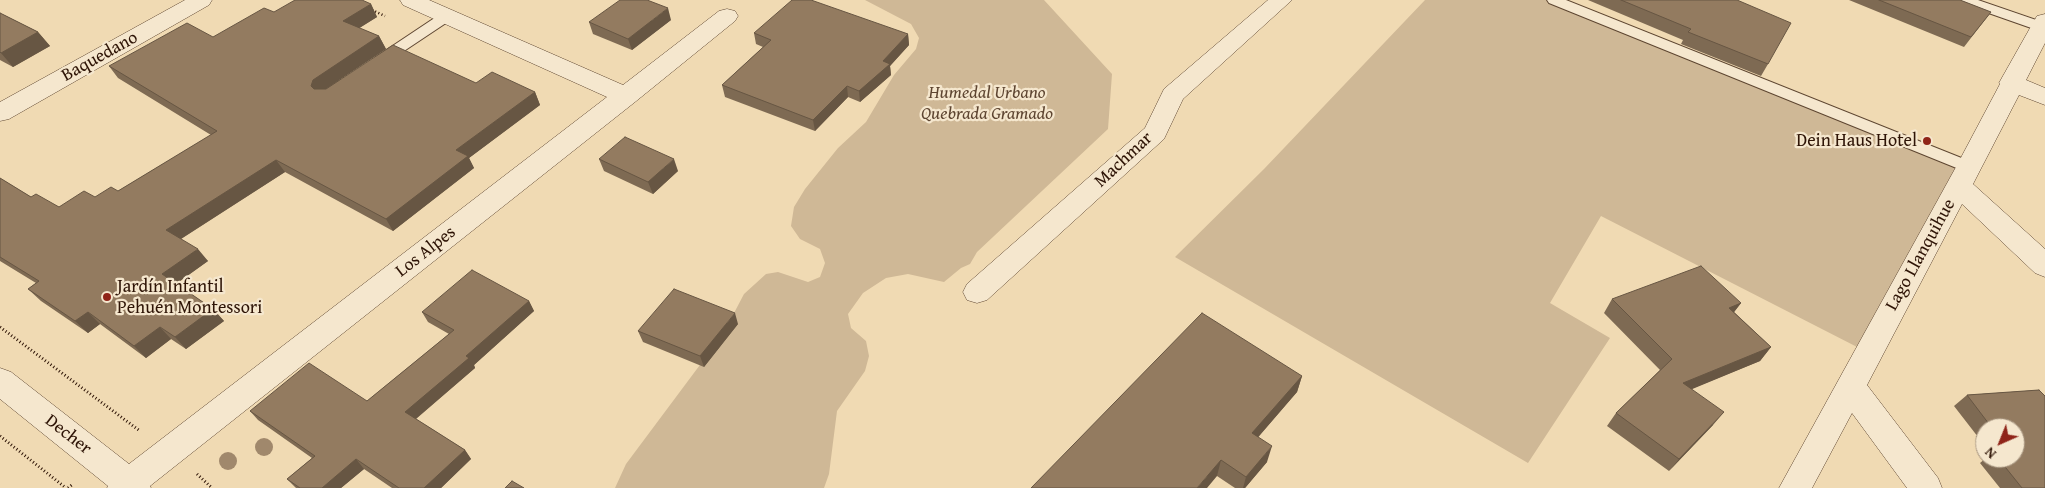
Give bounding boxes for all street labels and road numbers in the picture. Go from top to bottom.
street label: Baquedano [58,27,142,87]
street label: Machmar [1090,128,1158,192]
street label: Lago Llanquihue [1881,195,1961,315]
street label: Los Alpes [392,222,460,282]
street label: Decher [40,410,96,460]

